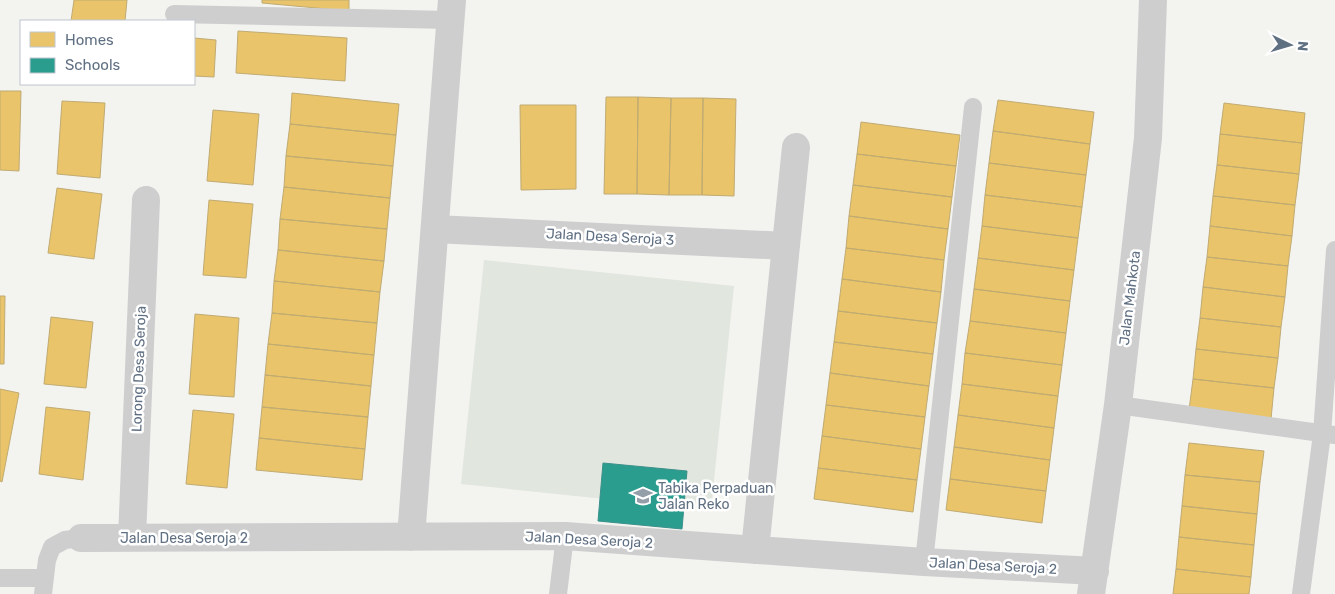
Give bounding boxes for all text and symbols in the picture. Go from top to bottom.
legend [20,20,195,85]
north arrow [1265,20,1315,70]
text: Homes [65,31,114,49]
text: N [1294,40,1311,52]
text: Schools [65,56,121,74]
street label: Jalan Desa Seroja 3 [546,225,674,249]
street label: Jalan Mahkota [1116,250,1144,346]
street label: Lorong Desa Seroja [128,306,150,432]
place label: Tabika Perpaduan Jalan Reko [658,480,774,513]
school or university icon: Tabika Perpaduan Jalan Reko [632,485,654,507]
street label: Jalan Desa Seroja 2 [525,528,653,552]
street label: Jalan Desa Seroja 2 [120,530,248,547]
street label: Jalan Desa Seroja 2 [929,554,1057,578]

